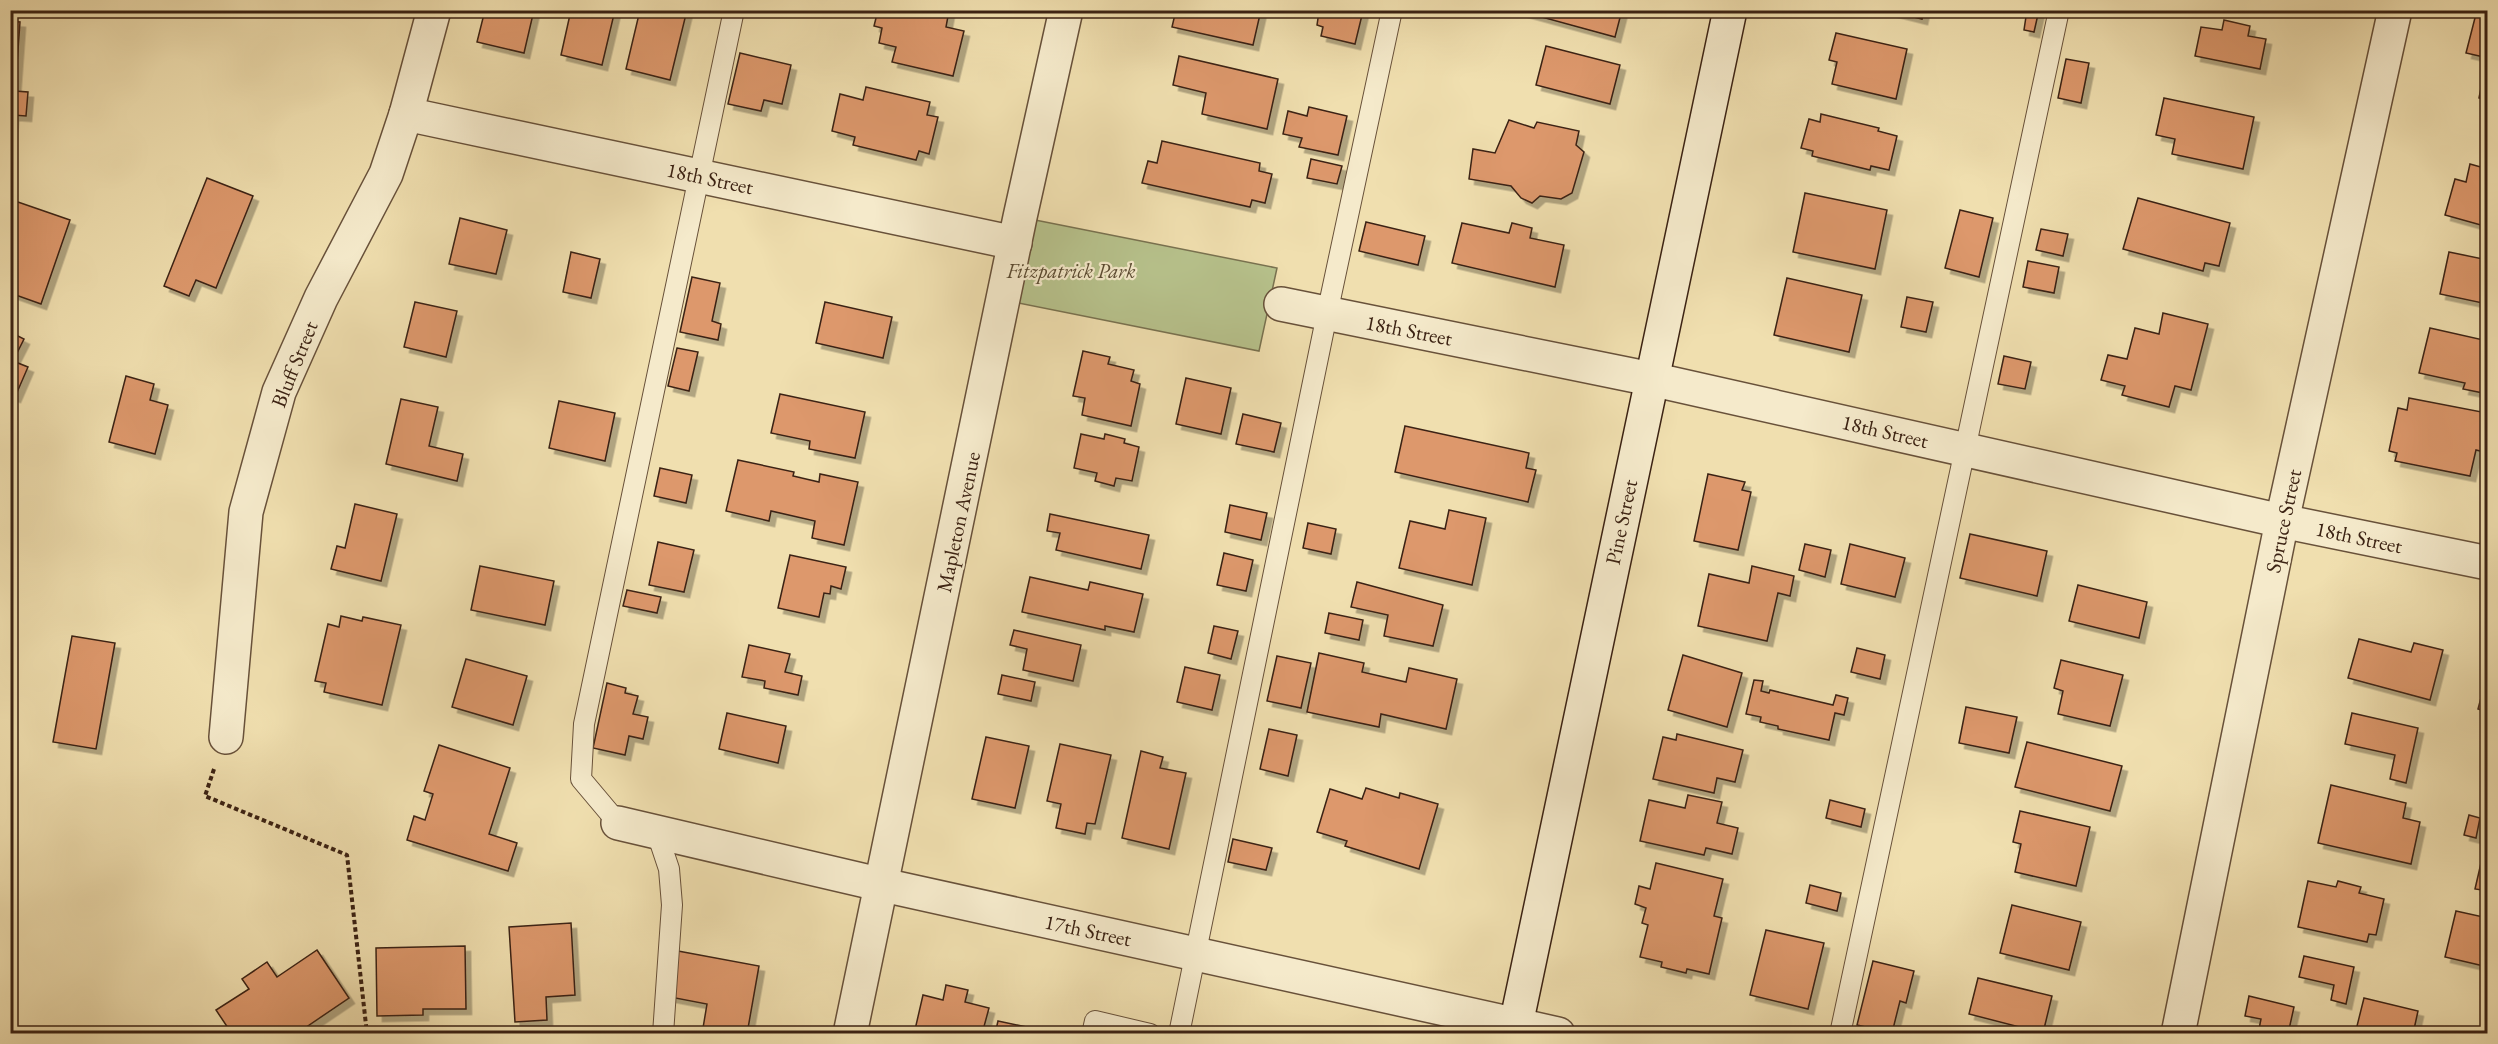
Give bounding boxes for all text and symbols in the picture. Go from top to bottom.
street label: 18th Street [664,156,756,200]
park label: Fitzpatrick Park [1005,257,1136,284]
street label: 18th Street [1363,308,1455,352]
street label: Bluff Street [264,316,324,411]
street label: 18th Street [1839,408,1931,454]
street label: Mapleton Avenue [930,449,986,595]
street label: Spruce Street [2259,466,2307,575]
street label: Pine Street [1599,477,1643,567]
street label: 18th Street [2313,515,2405,559]
street label: 17th Street [1042,908,1134,952]

